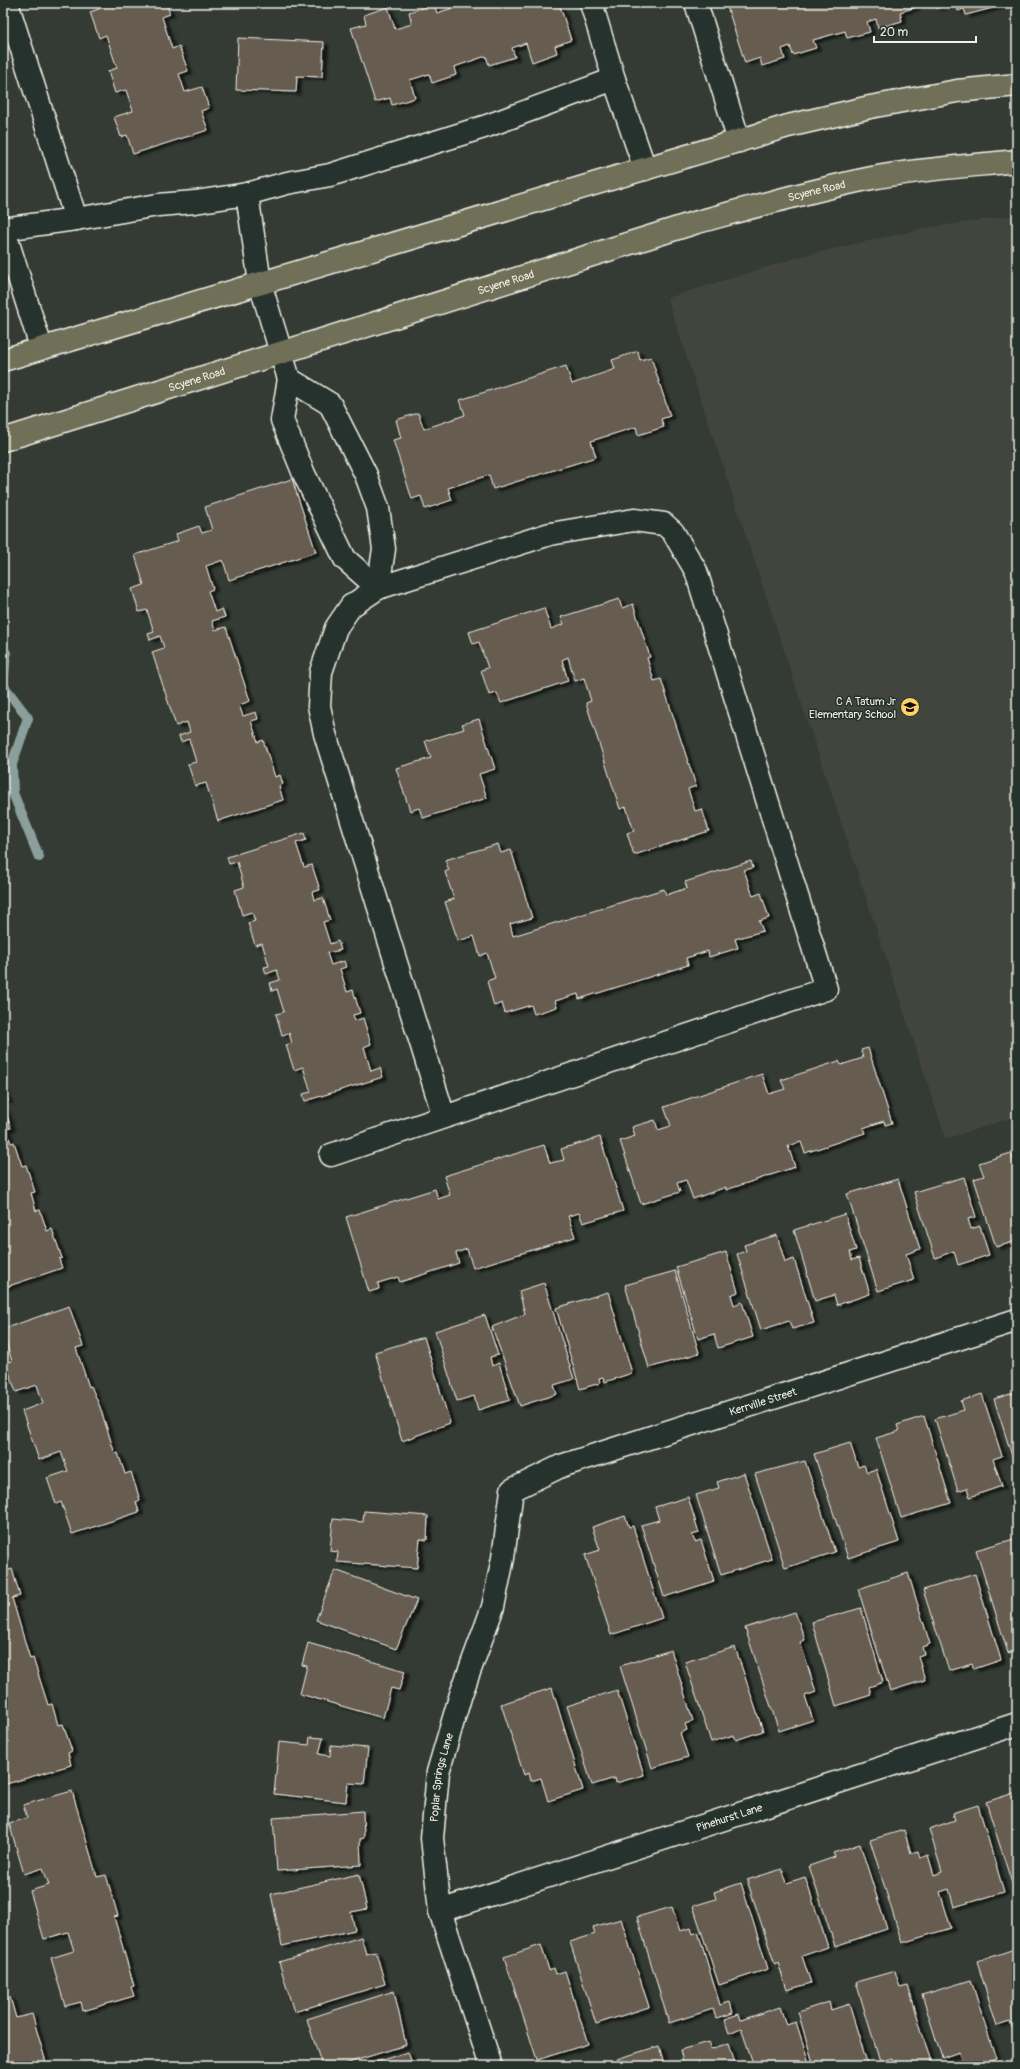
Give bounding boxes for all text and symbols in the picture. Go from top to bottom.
scale bar [874,18,976,44]
text: 20 m [880,25,909,40]
street label: Scyene Road [787,178,847,204]
street label: Scyene Road [476,268,536,298]
street label: Scyene Road [167,365,227,395]
place label: C A Tatum Jr Elementary School [809,695,896,721]
school or university icon: C A Tatum Jr Elementary School [899,696,921,718]
street label: Kerrville Street [728,1385,799,1419]
street label: Poplar Springs Lane [427,1731,456,1823]
street label: Pinehurst Lane [695,1801,765,1835]

